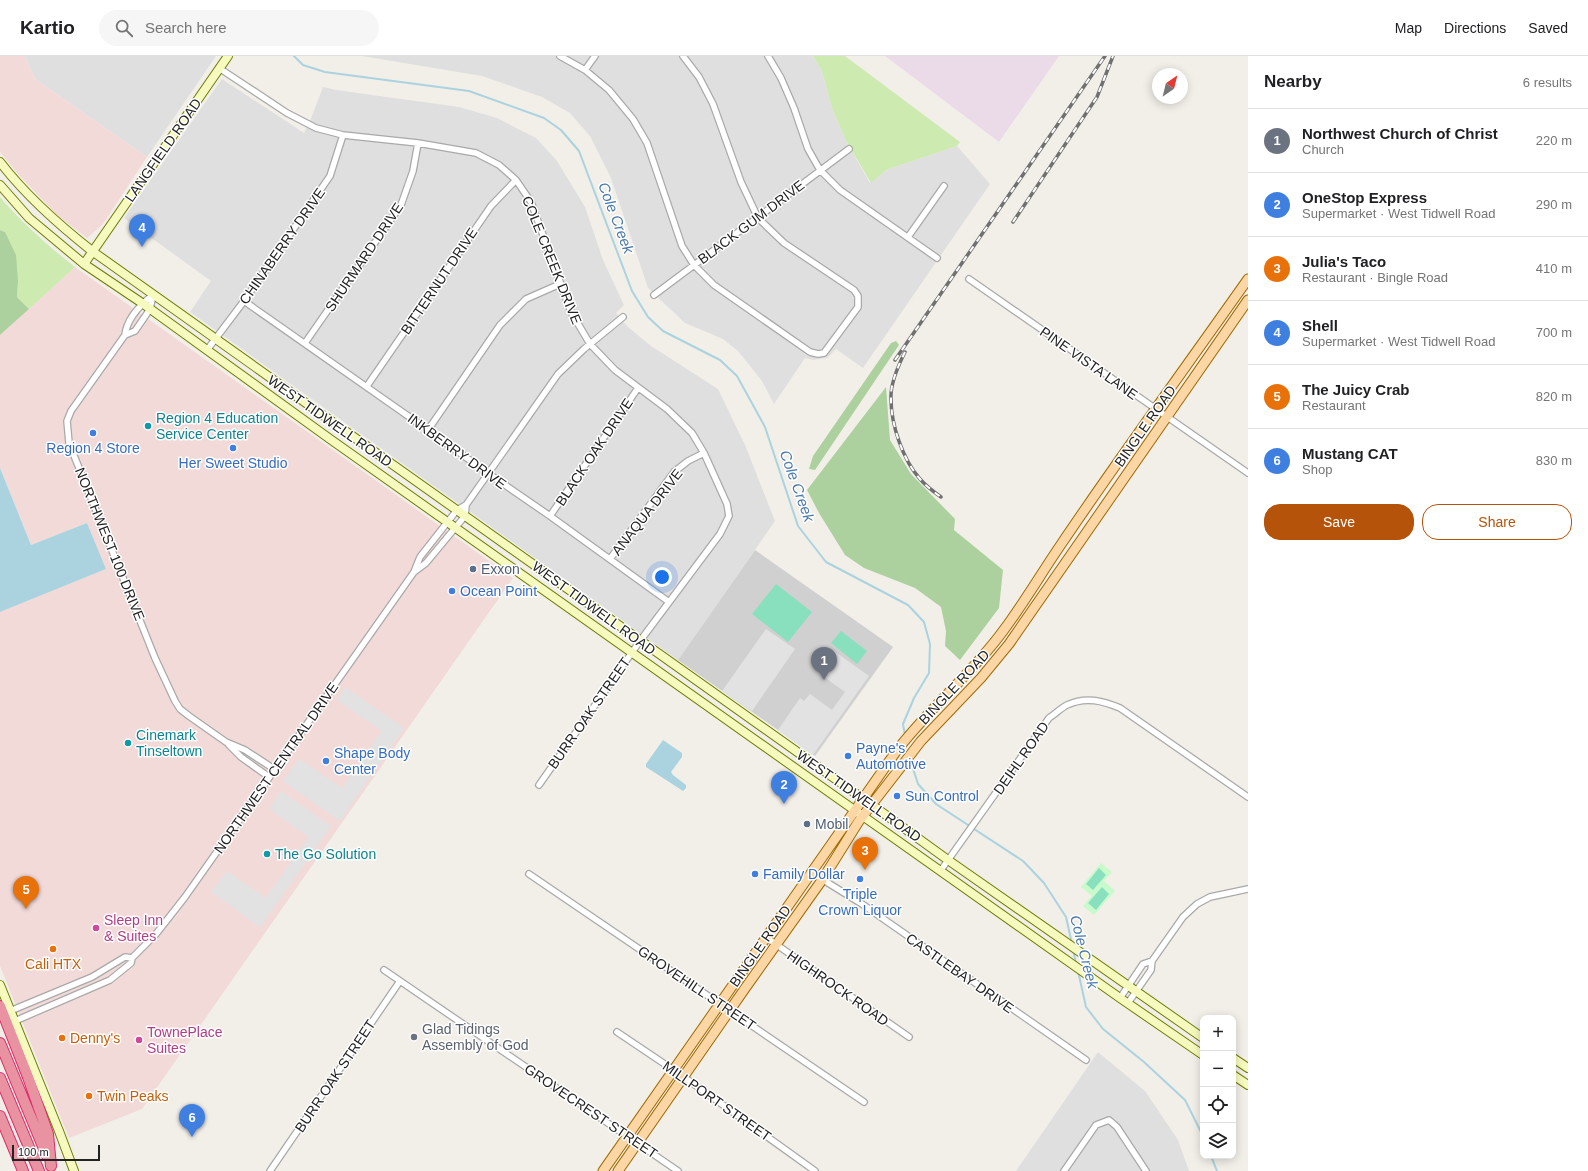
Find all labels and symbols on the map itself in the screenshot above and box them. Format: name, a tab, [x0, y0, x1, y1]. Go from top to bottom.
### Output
north arrow	[1152, 68, 1188, 104]
street label: LANGFIELD ROAD	[121, 95, 205, 205]
street label: BLACK GUM DRIVE	[695, 177, 807, 267]
water label: Cole Creek	[595, 180, 638, 257]
street label: CHINABERRY DRIVE	[236, 185, 328, 307]
street label: COLE CREEK DRIVE	[519, 194, 585, 326]
street label: SHURMARD DRIVE	[322, 200, 406, 314]
pin: 4	[129, 214, 155, 247]
street label: BITTERNUT DRIVE	[397, 225, 481, 337]
street label: PINE VISTA LANE	[1037, 323, 1141, 403]
street label: WEST TIDWELL ROAD	[265, 372, 395, 470]
street label: BINGLE ROAD	[1111, 382, 1179, 470]
street label: BLACK OAK DRIVE	[552, 395, 636, 509]
place label: Region 4 Education Service Center	[156, 410, 278, 442]
street label: INKBERRY DRIVE	[405, 410, 509, 492]
marker: Region 4 Education Service Center	[143, 421, 153, 431]
marker: Region 4 Store	[88, 428, 98, 438]
place label: Region 4 Store	[46, 440, 140, 456]
marker: Her Sweet Studio	[228, 443, 238, 453]
water label: Cole Creek	[777, 448, 819, 525]
place label: Her Sweet Studio	[179, 455, 288, 471]
street label: NORTHWEST 100 DRIVE	[72, 465, 148, 623]
street label: ANAQUA DRIVE	[608, 466, 686, 558]
street label: WEST TIDWELL ROAD	[529, 558, 659, 658]
place label: Exxon	[481, 561, 520, 577]
marker: Exxon	[468, 564, 478, 574]
your location	[652, 567, 672, 587]
place label: Ocean Point	[460, 583, 537, 599]
marker: Ocean Point	[447, 586, 457, 596]
pin: 1	[811, 647, 837, 680]
street label: BINGLE ROAD	[916, 647, 992, 727]
street label: BURR OAK STREET	[545, 654, 634, 772]
street label: NORTHWEST CENTRAL DRIVE	[211, 679, 341, 857]
street label: DEIHL ROAD	[990, 719, 1052, 797]
place label: Cinemark Tinseltown	[136, 727, 202, 759]
marker: Cinemark Tinseltown	[123, 738, 133, 748]
place label: Payne's Automotive	[856, 740, 926, 772]
place label: Shape Body Center	[334, 745, 410, 777]
street label: WEST TIDWELL ROAD	[794, 747, 924, 845]
marker: Payne's Automotive	[843, 751, 853, 761]
marker: Shape Body Center	[321, 756, 331, 766]
pin: 2	[771, 771, 797, 804]
place label: Sun Control	[905, 788, 979, 804]
marker: Sun Control	[892, 791, 902, 801]
place label: Mobil	[815, 816, 848, 832]
marker: Mobil	[802, 819, 812, 829]
pin: 3	[852, 837, 878, 870]
place label: The Go Solution	[275, 846, 376, 862]
marker: The Go Solution	[262, 849, 272, 859]
place label: Family Dollar	[763, 866, 845, 882]
marker: Family Dollar	[750, 869, 760, 879]
marker: Triple Crown Liquor	[855, 874, 865, 884]
pin: 5	[13, 876, 39, 909]
place label: Triple Crown Liquor	[818, 886, 902, 918]
street label: BINGLE ROAD	[726, 902, 794, 990]
place label: Sleep Inn & Suites	[104, 912, 163, 944]
water label: Cole Creek	[1067, 913, 1102, 992]
marker: Sleep Inn & Suites	[91, 923, 101, 933]
street label: CASTLEBAY DRIVE	[903, 930, 1017, 1016]
street label: GROVEHILL STREET	[635, 943, 759, 1034]
marker: Cali HTX	[48, 944, 58, 954]
street label: HIGHROCK ROAD	[784, 947, 892, 1029]
place label: Cali HTX	[25, 956, 82, 972]
street label: BURR OAK STREET	[291, 1016, 379, 1135]
place label: Glad Tidings Assembly of God	[422, 1021, 529, 1053]
place label: TownePlace Suites	[147, 1024, 223, 1056]
place label: Denny's	[70, 1030, 120, 1046]
marker: Glad Tidings Assembly of God	[409, 1032, 419, 1042]
marker: Denny's	[57, 1033, 67, 1043]
marker: TownePlace Suites	[134, 1035, 144, 1045]
street label: MILLPORT STREET	[660, 1058, 775, 1145]
street label: GROVECREST STREET	[521, 1061, 661, 1162]
place label: Twin Peaks	[97, 1088, 169, 1104]
marker: Twin Peaks	[84, 1091, 94, 1101]
pin: 6	[179, 1104, 205, 1137]
scale bar	[12, 1143, 100, 1162]

